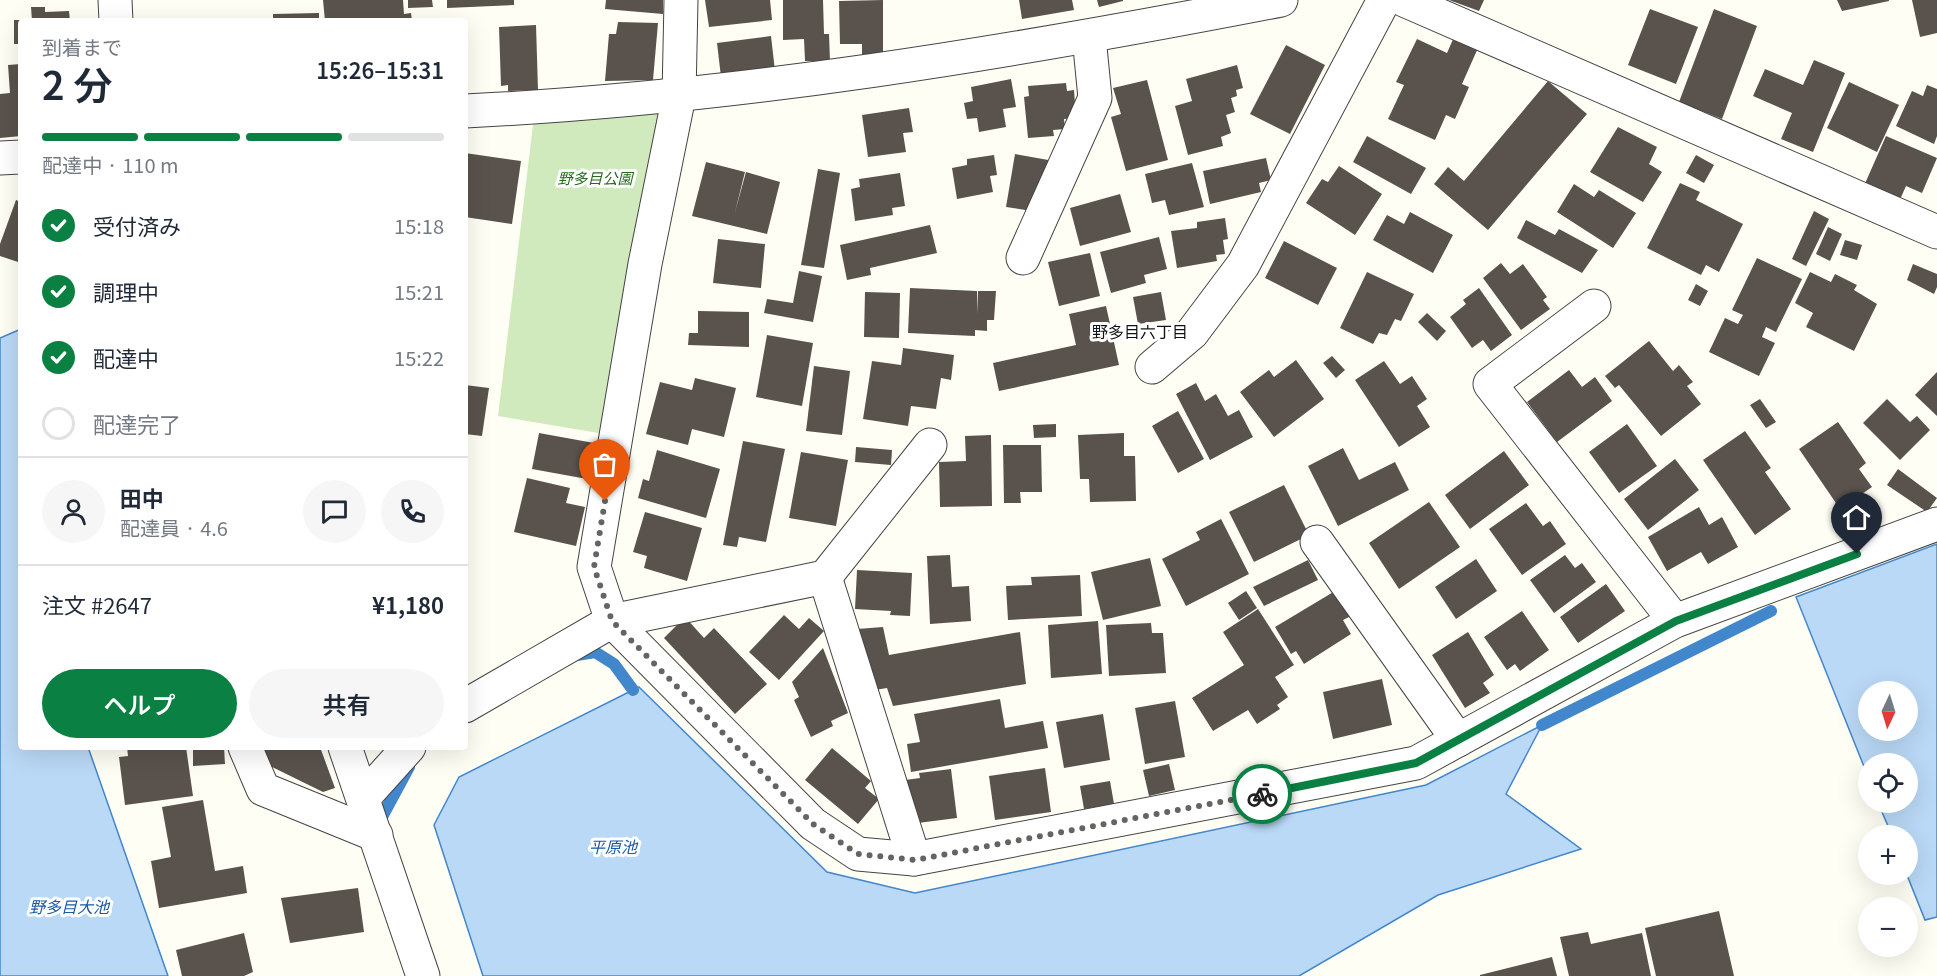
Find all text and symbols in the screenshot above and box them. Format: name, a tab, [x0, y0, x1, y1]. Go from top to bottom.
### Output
text: 到着まで	[42, 32, 122, 61]
text: 15:26–15:31	[316, 53, 444, 85]
text: 2 分	[42, 55, 112, 111]
text: 配達中 · 110 m	[42, 150, 178, 179]
park label: 野多目公園	[557, 167, 634, 188]
icon: check	[42, 209, 75, 242]
text: 受付済み	[93, 209, 181, 241]
text: 15:18	[394, 211, 444, 240]
icon: check	[42, 275, 75, 308]
text: 調理中	[93, 275, 159, 307]
text: 15:21	[394, 277, 444, 306]
district label: 野多目六丁目	[1092, 319, 1188, 343]
icon: check	[42, 341, 75, 374]
text: 配達中	[93, 341, 159, 373]
text: 15:22	[394, 343, 444, 372]
text: 配達完了	[93, 407, 181, 439]
pin	[579, 439, 630, 501]
icon: bag	[588, 448, 621, 481]
button: person	[42, 480, 105, 543]
button: chat	[303, 480, 366, 543]
button: phone	[381, 480, 444, 543]
text: 田中	[120, 481, 164, 513]
pin	[1831, 492, 1882, 554]
icon: home	[1840, 501, 1873, 534]
text: 配達員 · 4.6	[120, 513, 228, 542]
text: 注文 #2647	[42, 588, 152, 620]
text: ¥1,180	[372, 588, 444, 620]
button: ヘルプ	[42, 669, 237, 738]
button: 共有	[249, 669, 444, 738]
north arrow	[1858, 681, 1918, 741]
map controls	[1858, 681, 1918, 957]
button: locate	[1858, 753, 1918, 813]
courier	[1232, 764, 1292, 824]
icon: bike	[1246, 778, 1279, 811]
button: +	[1858, 825, 1918, 885]
water label: 平原池	[589, 834, 639, 858]
water label: 野多目大池	[29, 894, 111, 918]
button: −	[1858, 897, 1918, 957]

